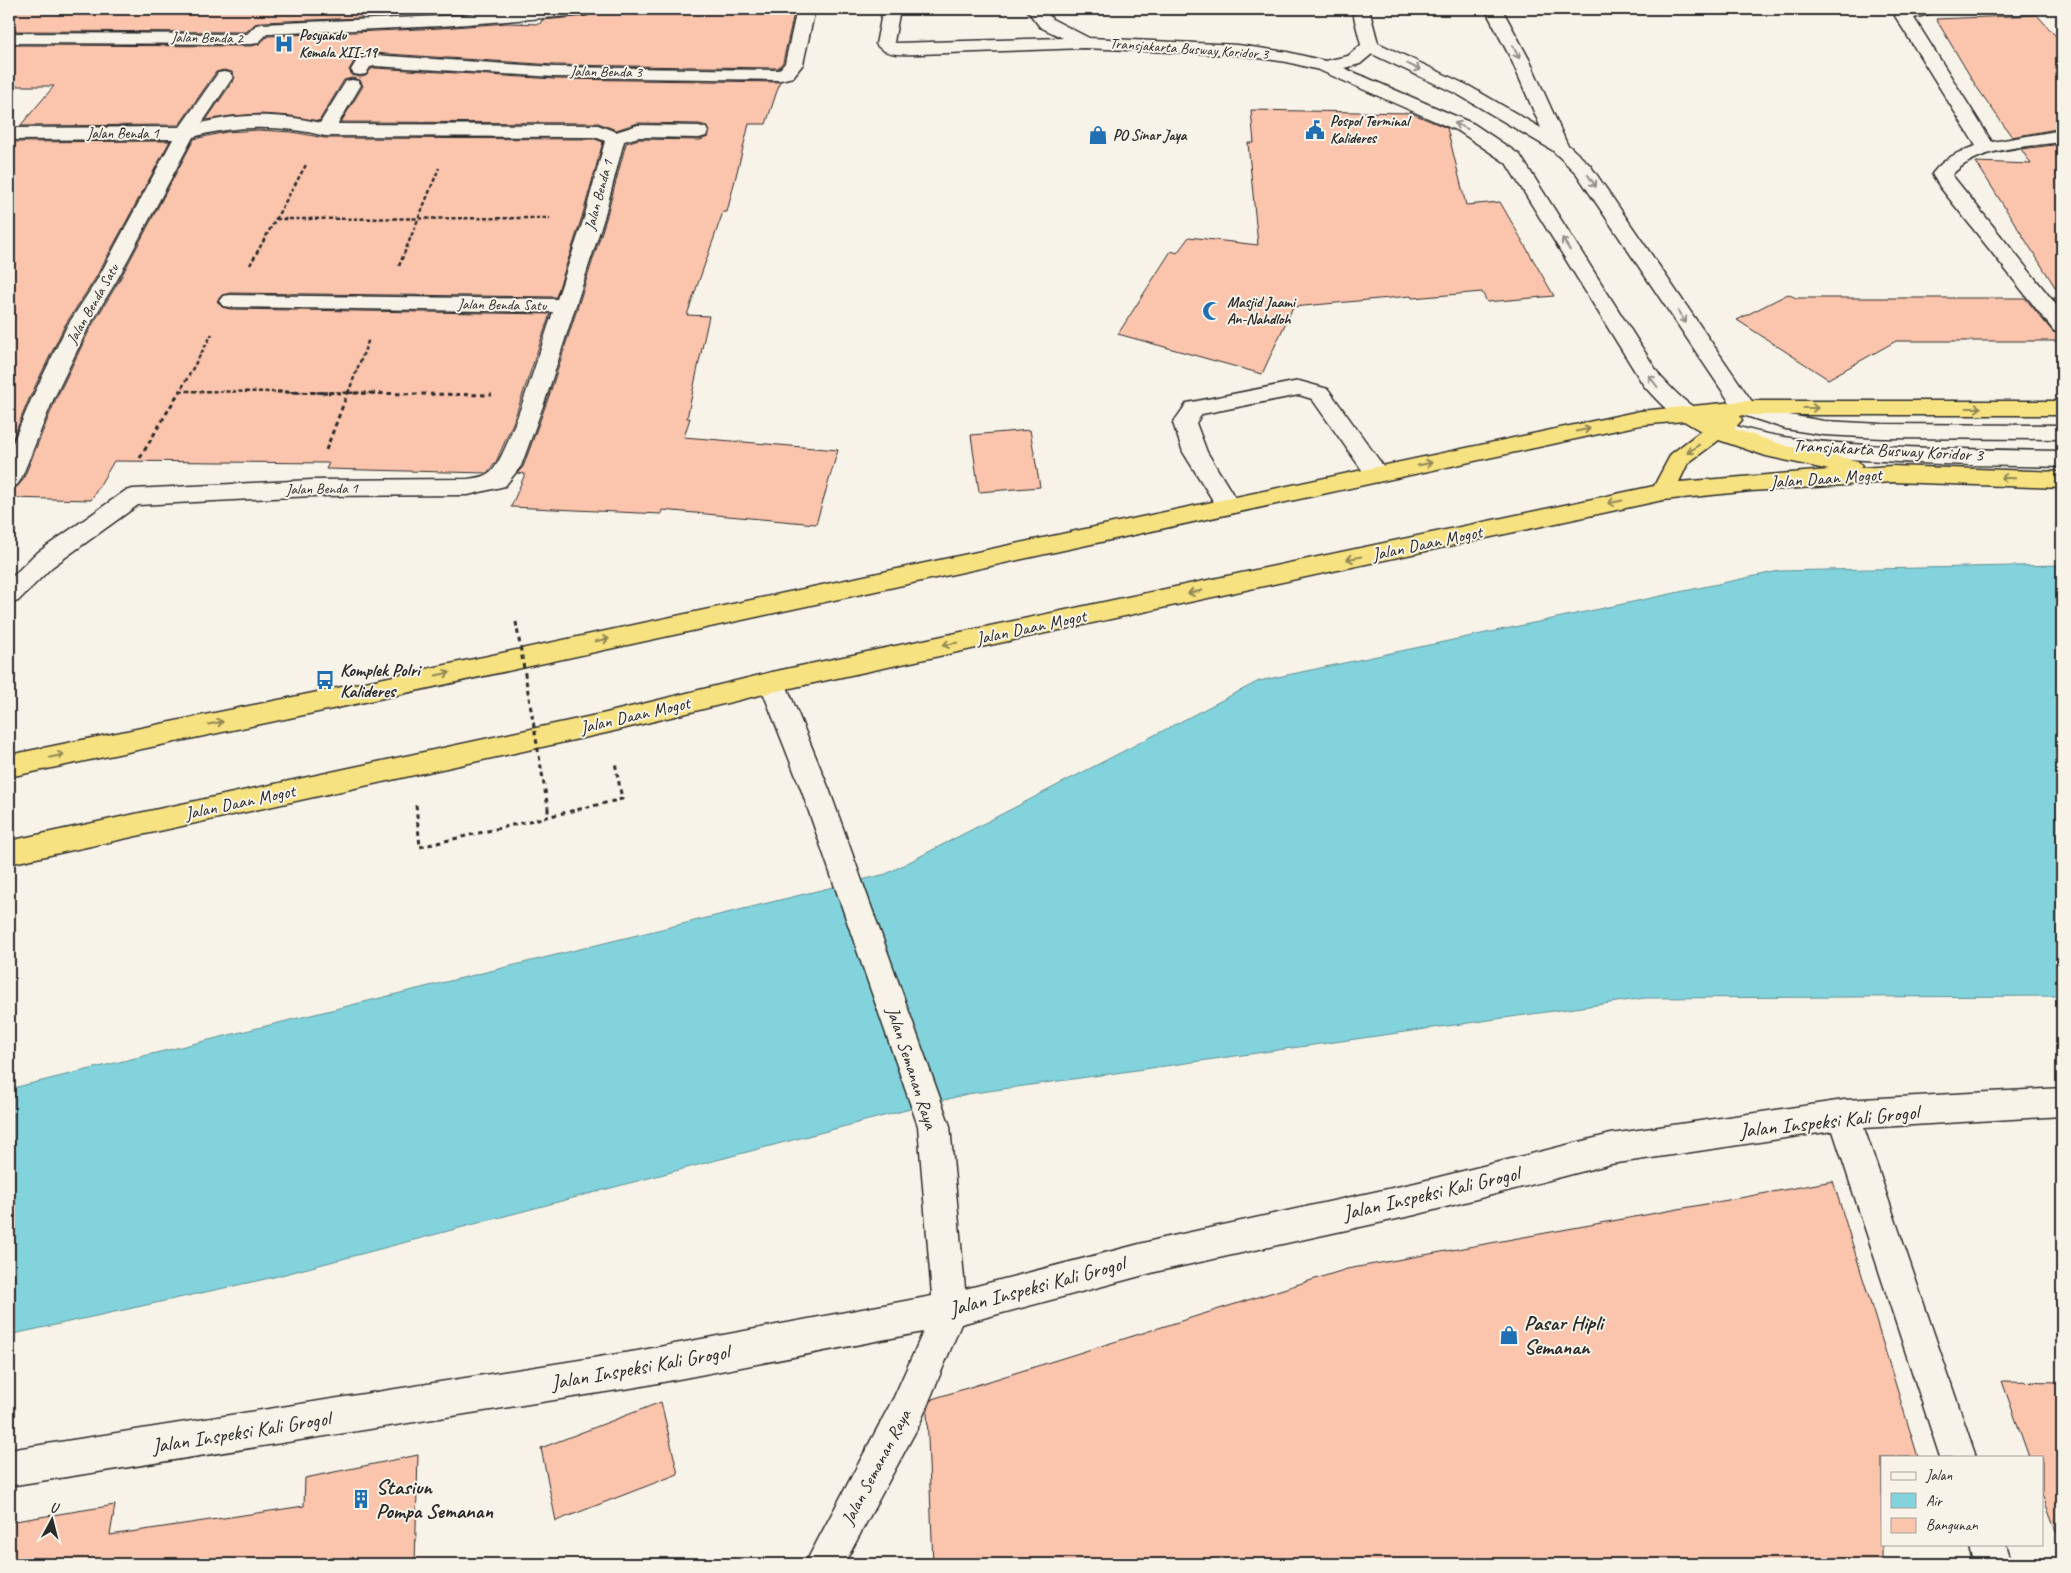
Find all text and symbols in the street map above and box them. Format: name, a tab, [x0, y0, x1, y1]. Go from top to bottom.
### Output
place label: Posyandu Kemala XII-19	[299, 26, 379, 62]
street label: Jalan Benda 2	[170, 28, 244, 48]
hospital icon: Posyandu Kemala XII-19	[273, 33, 295, 55]
street label: Transjakarta Busway Koridor 3	[1109, 34, 1270, 64]
one-way arrow	[1512, 44, 1521, 59]
street label: Jalan Benda 3	[569, 62, 643, 82]
one-way arrow	[1406, 62, 1421, 72]
place label: Pospol Terminal Kalideres	[1330, 112, 1412, 148]
public building icon: Pospol Terminal Kalideres	[1304, 119, 1326, 141]
one-way arrow	[1454, 120, 1469, 130]
street label: Jalan Benda 1	[86, 124, 160, 143]
shop icon: PO Sinar Jaya	[1087, 124, 1109, 146]
place label: PO Sinar Jaya	[1113, 126, 1188, 145]
street label: Jalan Benda 1	[580, 157, 618, 233]
one-way arrow	[1587, 174, 1597, 188]
one-way arrow	[1560, 238, 1570, 252]
street label: Jalan Benda Satu	[62, 260, 124, 348]
place label: Masjid Jaami An-Nahdloh	[1227, 293, 1297, 329]
street label: Jalan Benda Satu	[456, 295, 548, 315]
mosque icon: Masjid Jaami An-Nahdloh	[1201, 300, 1223, 322]
one-way arrow	[1677, 309, 1687, 323]
one-way arrow	[1648, 374, 1658, 388]
one-way arrow	[1803, 403, 1819, 413]
one-way arrow	[1966, 403, 1982, 413]
one-way arrow	[1575, 425, 1591, 434]
street label: Transjakarta Busway Koridor 3	[1792, 434, 1986, 466]
one-way arrow	[1686, 444, 1700, 454]
one-way arrow	[1416, 459, 1432, 468]
street label: Jalan Daan Mogot	[1768, 463, 1885, 493]
one-way arrow	[2000, 474, 2016, 483]
street label: Jalan Benda 1	[285, 479, 359, 499]
one-way arrow	[1608, 498, 1624, 508]
street label: Jalan Daan Mogot	[1369, 520, 1486, 566]
one-way arrow	[1346, 554, 1362, 563]
one-way arrow	[1187, 588, 1203, 597]
street label: Jalan Daan Mogot	[973, 604, 1090, 650]
one-way arrow	[593, 635, 609, 645]
one-way arrow	[943, 640, 959, 649]
place label: Komplek Polri Kalideres	[340, 659, 422, 702]
bus stop icon: Komplek Polri Kalideres	[314, 669, 336, 691]
one-way arrow	[435, 669, 451, 679]
street label: Jalan Daan Mogot	[577, 691, 694, 739]
one-way arrow	[207, 718, 223, 727]
one-way arrow	[48, 751, 64, 760]
street label: Jalan Daan Mogot	[182, 779, 299, 825]
street label: Jalan Semanan Raya	[882, 1003, 942, 1133]
street label: Jalan Inspeksi Kali Grogol	[1737, 1098, 1923, 1143]
street label: Jalan Inspeksi Kali Grogol	[1339, 1159, 1525, 1226]
street label: Jalan Inspeksi Kali Grogol	[946, 1249, 1131, 1322]
place label: Pasar Hipli Semanan	[1524, 1310, 1606, 1360]
shop icon: Pasar Hipli Semanan	[1498, 1324, 1520, 1346]
street label: Jalan Inspeksi Kali Grogol	[548, 1338, 734, 1396]
street label: Jalan Inspeksi Kali Grogol	[149, 1405, 335, 1459]
street label: Jalan Semanan Raya	[836, 1405, 916, 1529]
legend	[1881, 1456, 2044, 1546]
text: Jalan	[1925, 1466, 1953, 1485]
place label: Stasiun Pompa Semanan	[376, 1474, 493, 1524]
building icon: Stasiun Pompa Semanan	[350, 1488, 372, 1510]
text: Air	[1926, 1492, 1943, 1511]
north arrow	[28, 1496, 78, 1546]
text: U	[49, 1499, 61, 1517]
text: Bangunan	[1926, 1516, 1979, 1535]

